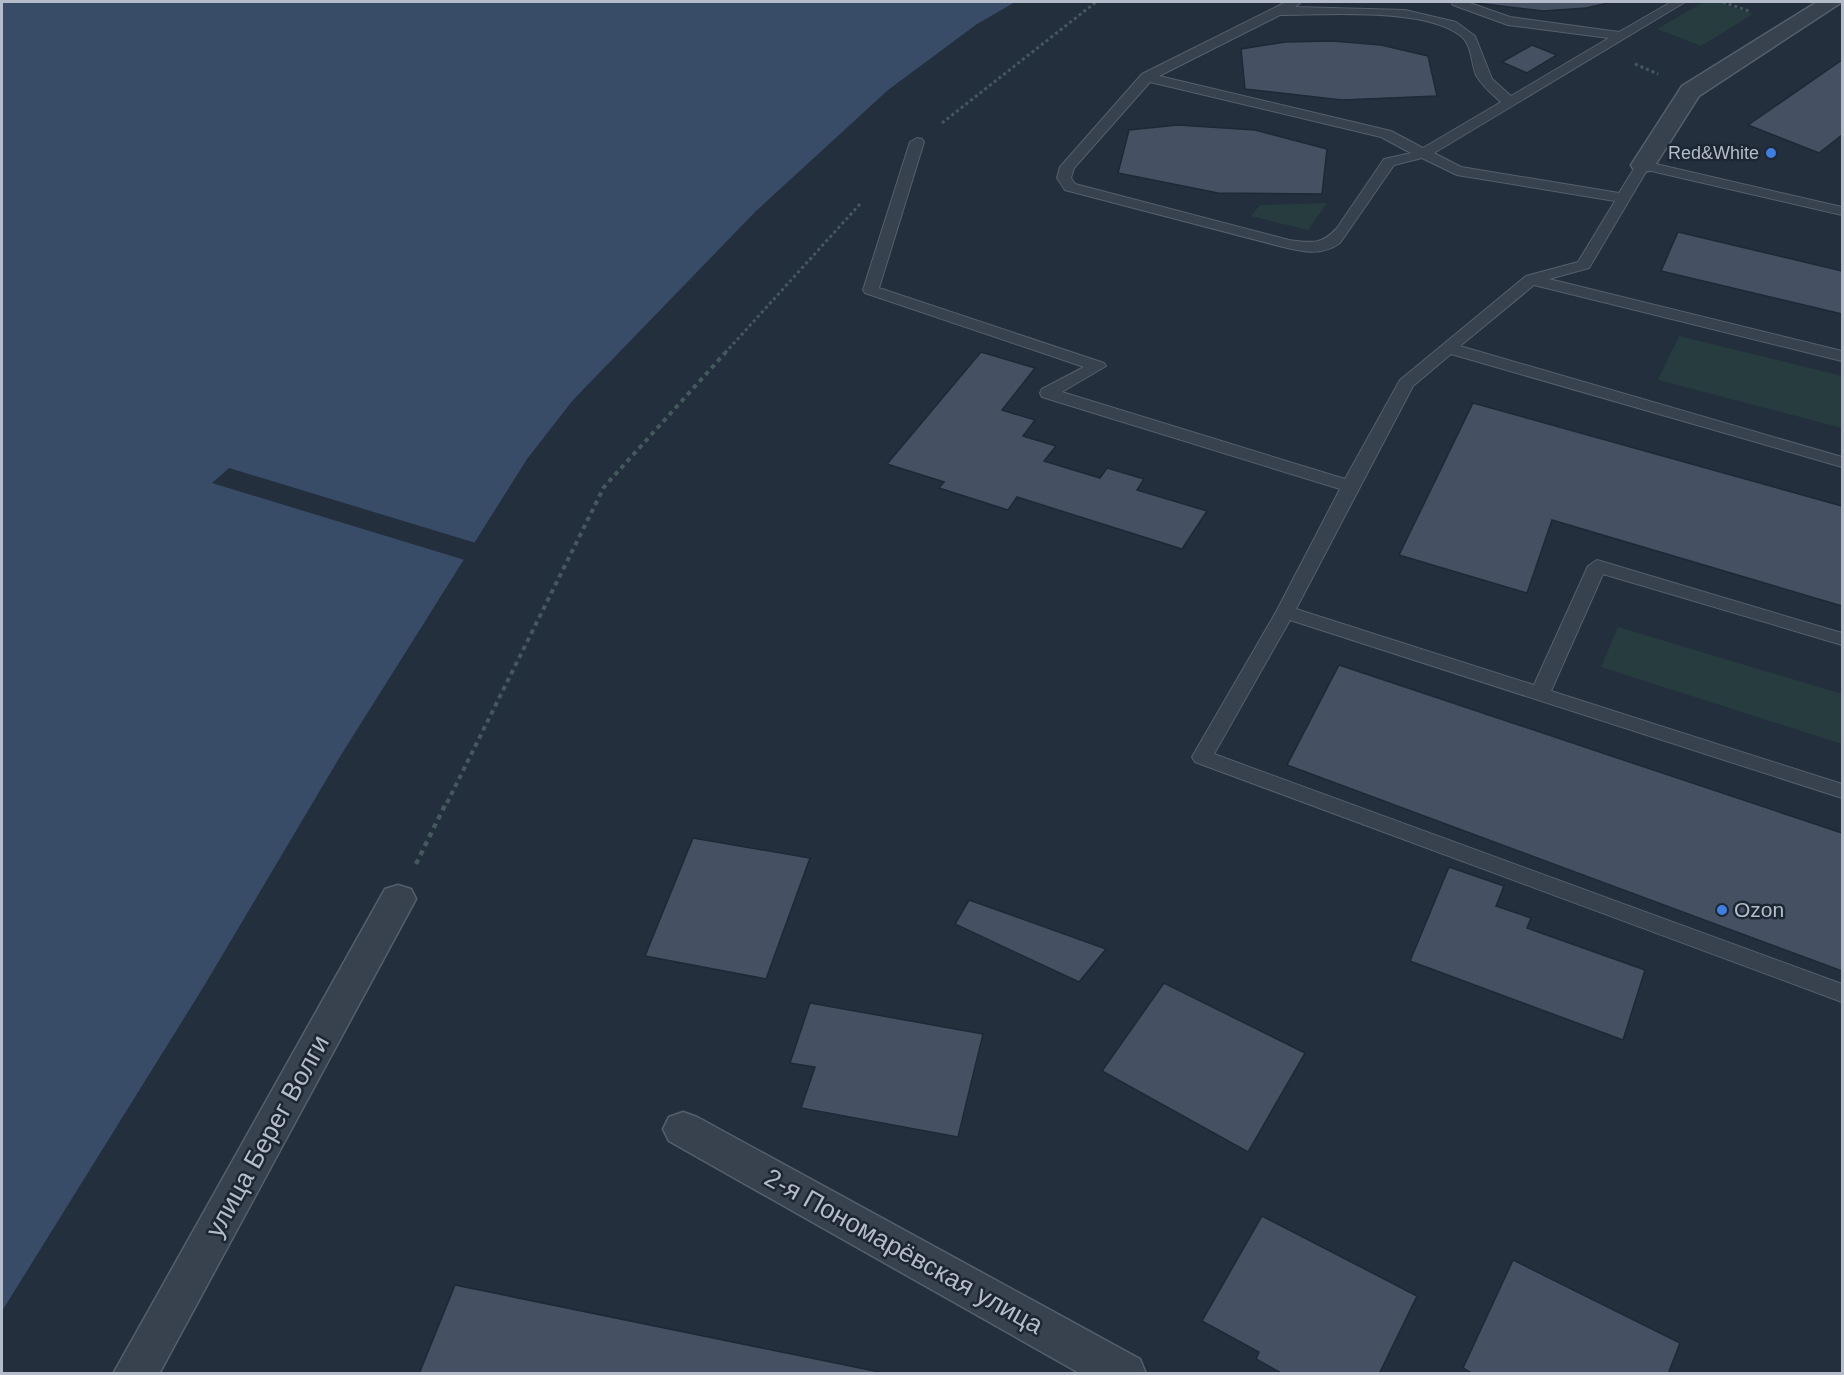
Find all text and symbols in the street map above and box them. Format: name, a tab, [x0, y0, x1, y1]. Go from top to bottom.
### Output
place label: Red&White	[1668, 143, 1759, 163]
marker: Red&White	[1764, 146, 1778, 160]
place label: Ozon	[1734, 898, 1784, 921]
marker: Ozon	[1715, 903, 1729, 917]
street label: улица Берег Волги	[199, 1030, 335, 1242]
street label: 2-я Пономарёвская улица	[760, 1162, 1049, 1340]

